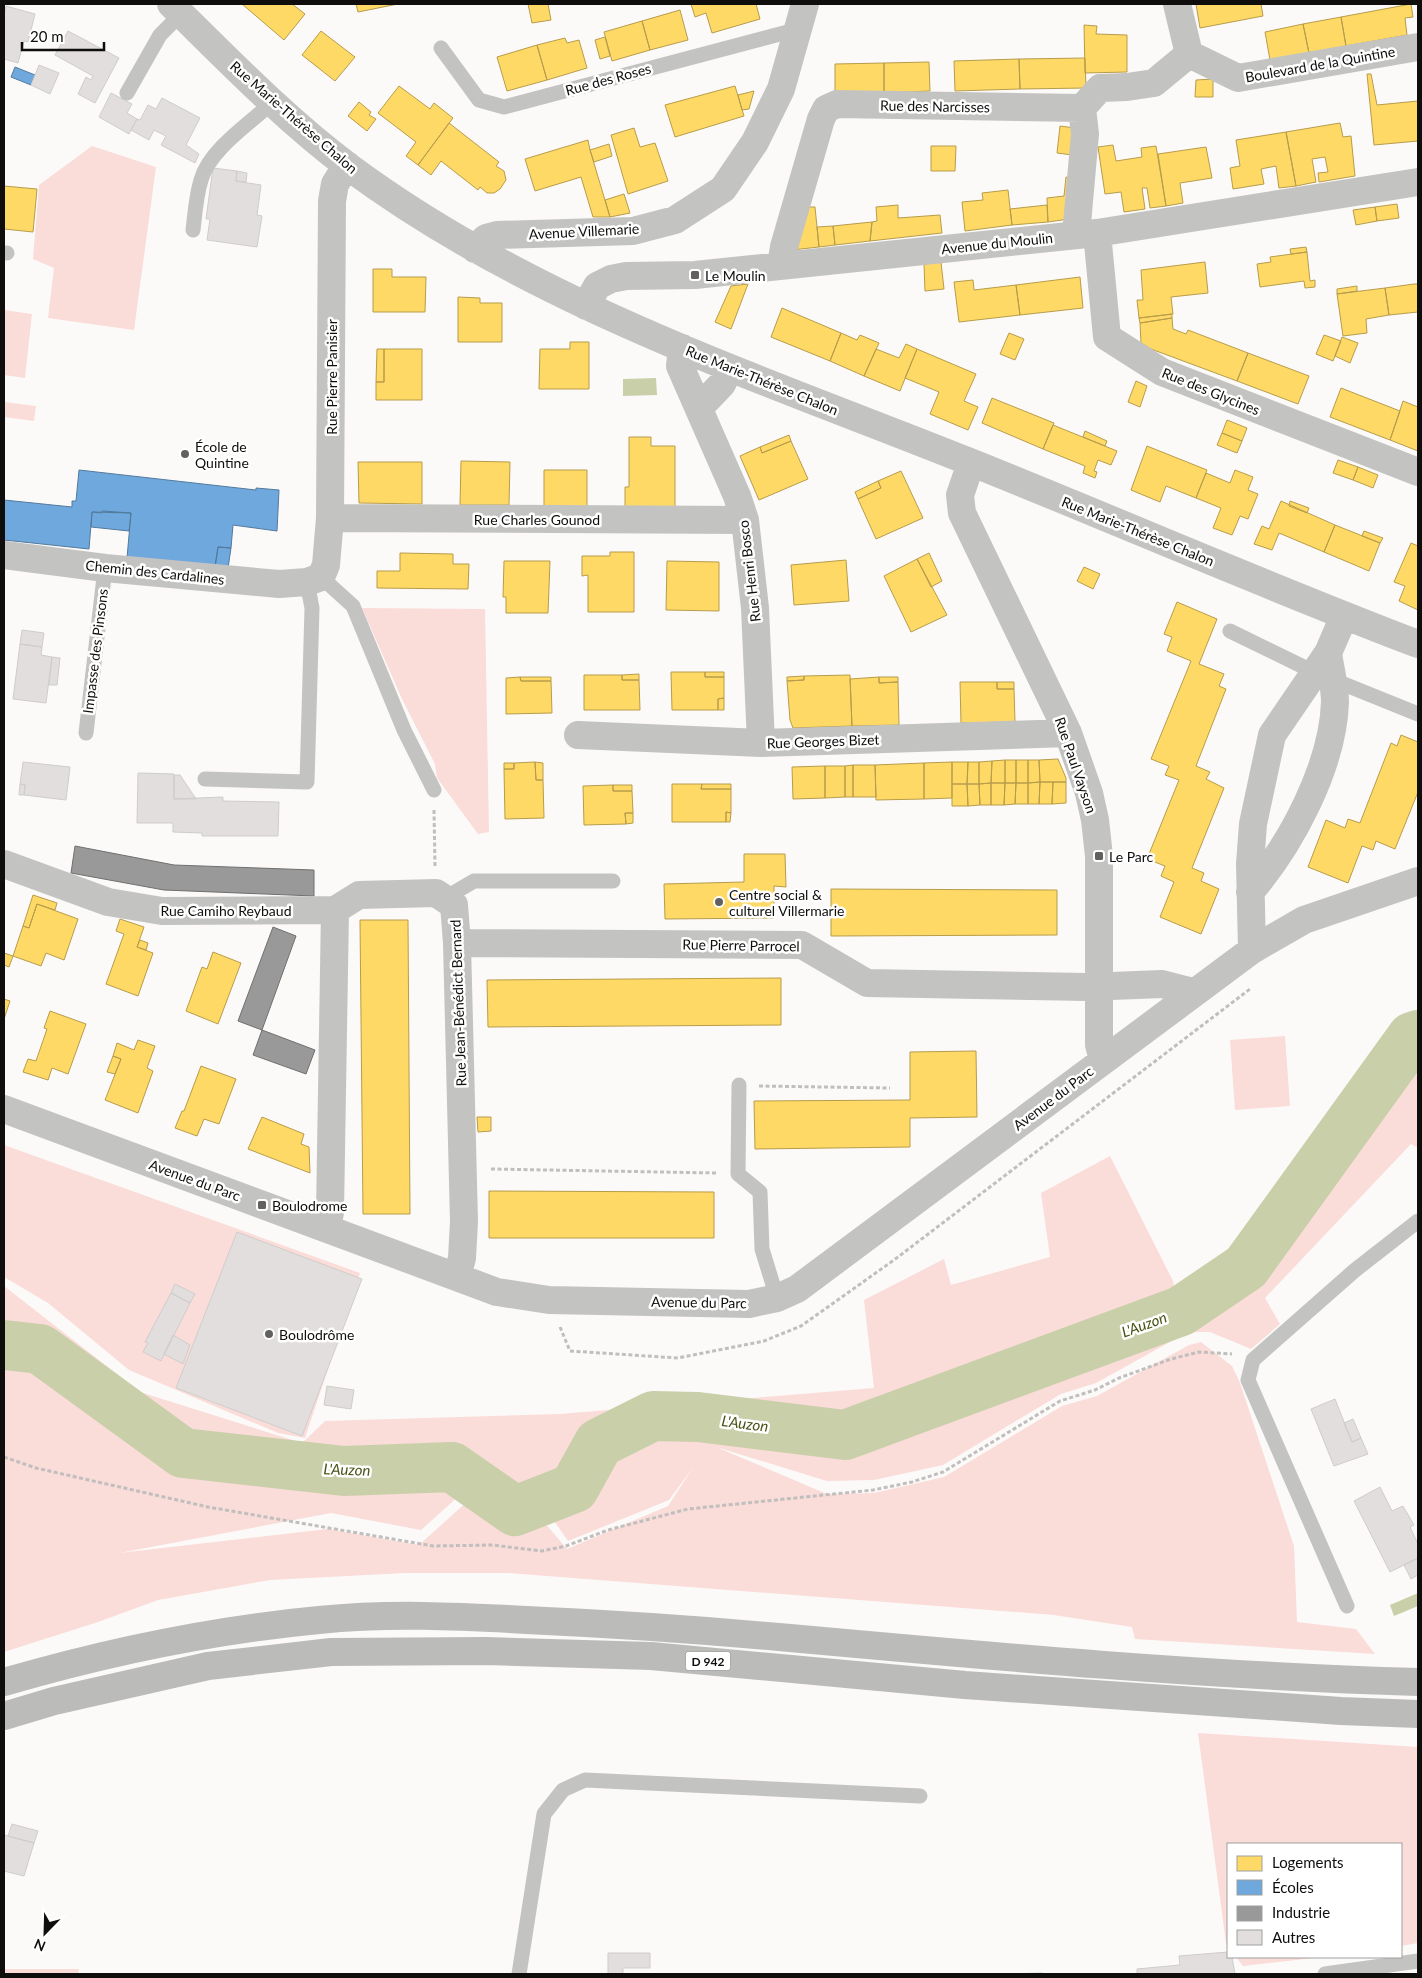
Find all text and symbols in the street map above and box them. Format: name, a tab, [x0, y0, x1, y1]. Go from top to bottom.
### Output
scale bar	[22, 20, 105, 52]
text: 20 m	[30, 27, 64, 45]
street label: Boulevard de la Quintine	[1244, 42, 1396, 86]
street label: Rue Marie-Thérèse Chalon	[227, 57, 361, 177]
street label: Rue des Roses	[563, 59, 653, 99]
street label: Rue des Narcisses	[880, 97, 990, 115]
street label: Avenue Villemarie	[528, 220, 640, 242]
street label: Avenue du Moulin	[940, 229, 1054, 257]
place label: Le Moulin	[705, 267, 766, 284]
marker: Le Moulin	[689, 269, 701, 281]
street label: Rue Pierre Panisier	[323, 319, 340, 435]
street label: Rue Marie-Thérèse Chalon	[683, 342, 841, 418]
street label: Rue des Glycines	[1160, 364, 1262, 418]
place label: École de Quintine	[195, 438, 249, 471]
marker: École de Quintine	[179, 448, 191, 460]
street label: Rue Marie-Thérèse Chalon	[1059, 493, 1217, 569]
street label: Rue Charles Gounod	[474, 511, 600, 528]
street label: Rue Henri Bosco	[734, 519, 764, 623]
street label: Chemin des Cardalines	[85, 556, 225, 588]
street label: Impasse des Pinsons	[79, 588, 111, 714]
street label: Rue Paul Vayson	[1052, 715, 1100, 815]
street label: Rue Georges Bizet	[766, 731, 880, 751]
place label: Le Parc	[1109, 848, 1154, 865]
marker: Le Parc	[1093, 850, 1105, 862]
place label: Centre social & culturel Villermarie	[729, 886, 844, 919]
marker: Centre social & culturel Villermarie	[713, 896, 725, 908]
street label: Rue Camiho Reybaud	[161, 902, 291, 919]
street label: Rue Jean-Bénédict Bernard	[447, 919, 469, 1087]
street label: Rue Pierre Parrocel	[682, 935, 800, 955]
street label: Avenue du Parc	[1010, 1062, 1097, 1134]
street label: Avenue du Parc	[147, 1156, 243, 1204]
place label: Boulodrome	[272, 1197, 347, 1214]
marker: Boulodrome	[256, 1199, 268, 1211]
street label: Avenue du Parc	[651, 1293, 747, 1311]
water label: L'Auzon	[1119, 1308, 1169, 1340]
place label: Boulodrôme	[279, 1326, 354, 1343]
marker: Boulodrôme	[263, 1328, 275, 1340]
water label: L'Auzon	[721, 1411, 769, 1435]
water label: L'Auzon	[323, 1459, 371, 1479]
road number: D 942	[686, 1652, 730, 1670]
legend	[1227, 1843, 1402, 1958]
text: Logements	[1272, 1853, 1344, 1871]
text: Écoles	[1272, 1878, 1314, 1896]
text: Industrie	[1272, 1903, 1330, 1921]
north arrow	[20, 1908, 70, 1958]
text: Autres	[1272, 1928, 1315, 1946]
text: N	[31, 1935, 48, 1955]

